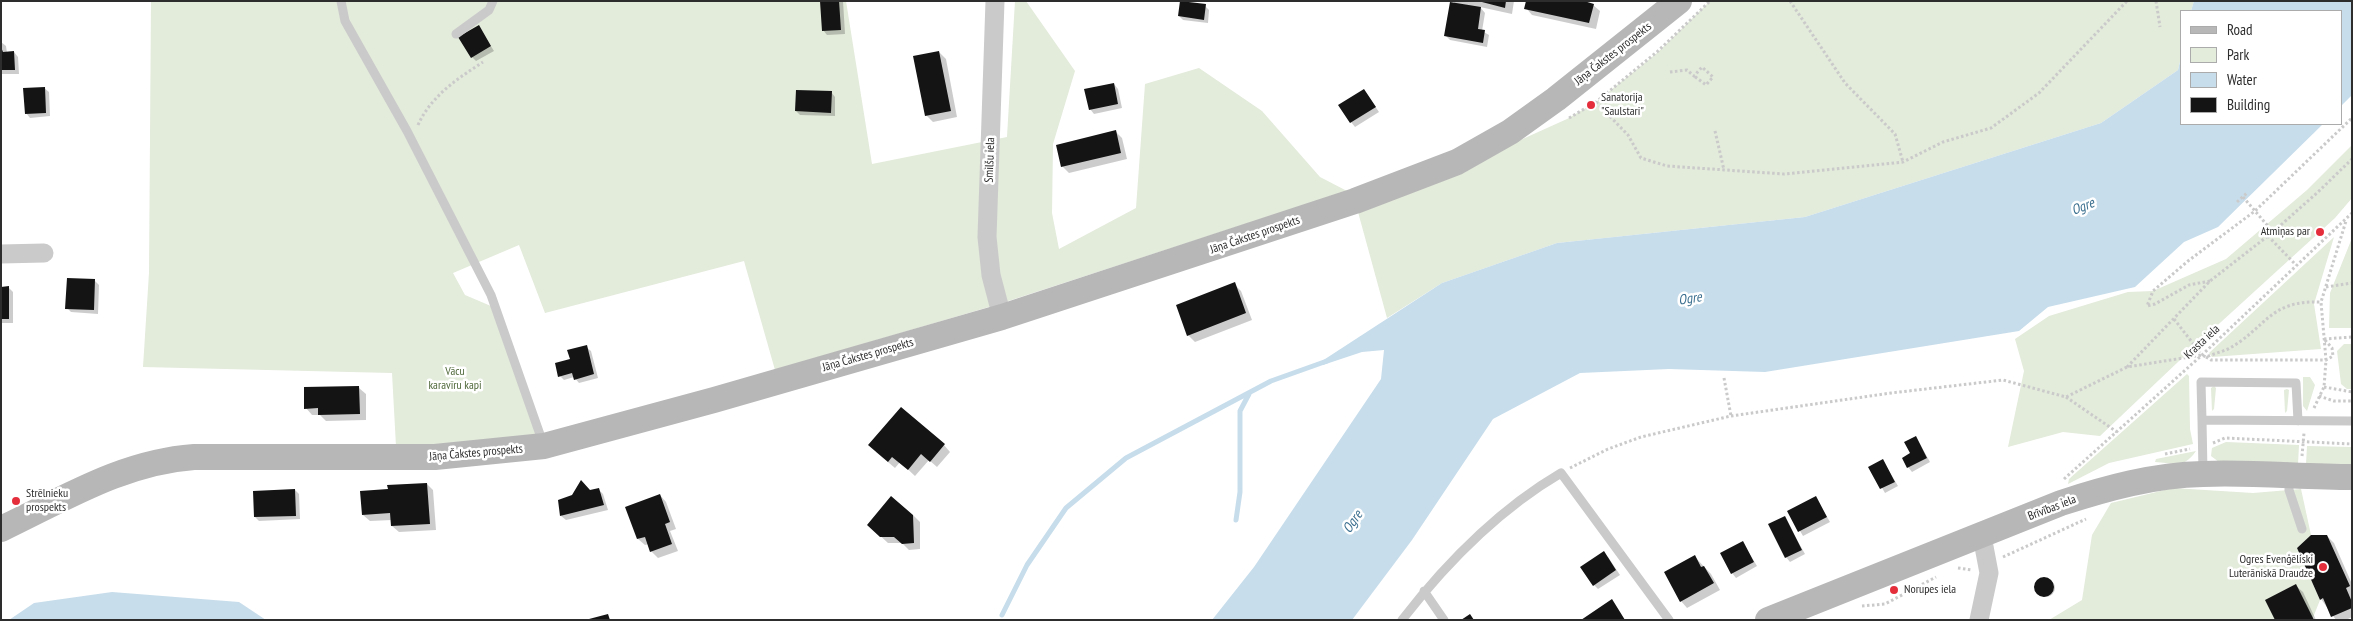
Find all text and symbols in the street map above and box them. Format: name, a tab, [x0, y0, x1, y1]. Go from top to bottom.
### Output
legend	[2180, 10, 2343, 125]
street label: Jāņa Čakstes prospekts	[1572, 19, 1654, 89]
text: Road	[2227, 20, 2253, 39]
text: Park	[2227, 45, 2249, 64]
text: Water	[2227, 70, 2257, 89]
place label: Sanatorija "Saulstari"	[1601, 91, 1644, 119]
text: Building	[2227, 95, 2270, 114]
marker: Sanatorija "Saulstari"	[1585, 99, 1597, 111]
street label: Smilšu iela	[982, 137, 998, 183]
water label: Ogre	[2069, 195, 2097, 219]
street label: Jāņa Čakstes prospekts	[1208, 213, 1302, 257]
place label: Atmiņas par	[2261, 225, 2310, 239]
marker: Atmiņas par	[2314, 226, 2326, 238]
water label: Ogre	[1677, 289, 1703, 309]
street label: Krasta iela	[2181, 322, 2223, 362]
street label: Jāņa Čakstes prospekts	[821, 335, 915, 375]
park label: Vācu karavīru kapi	[428, 365, 482, 393]
street label: Jāņa Čakstes prospekts	[429, 442, 523, 464]
place label: Strēlnieku prospekts	[26, 487, 68, 515]
street label: Brīvības iela	[2026, 492, 2078, 524]
marker: Strēlnieku prospekts	[10, 495, 22, 507]
water label: Ogre	[1340, 508, 1366, 536]
place label: Ogres Evenģēliski Luterāniskā Draudze	[2229, 553, 2313, 581]
marker: Ogres Evenģēliski Luterāniskā Draudze	[2317, 561, 2329, 573]
place label: Norupes iela	[1904, 583, 1956, 597]
marker: Norupes iela	[1888, 584, 1900, 596]

